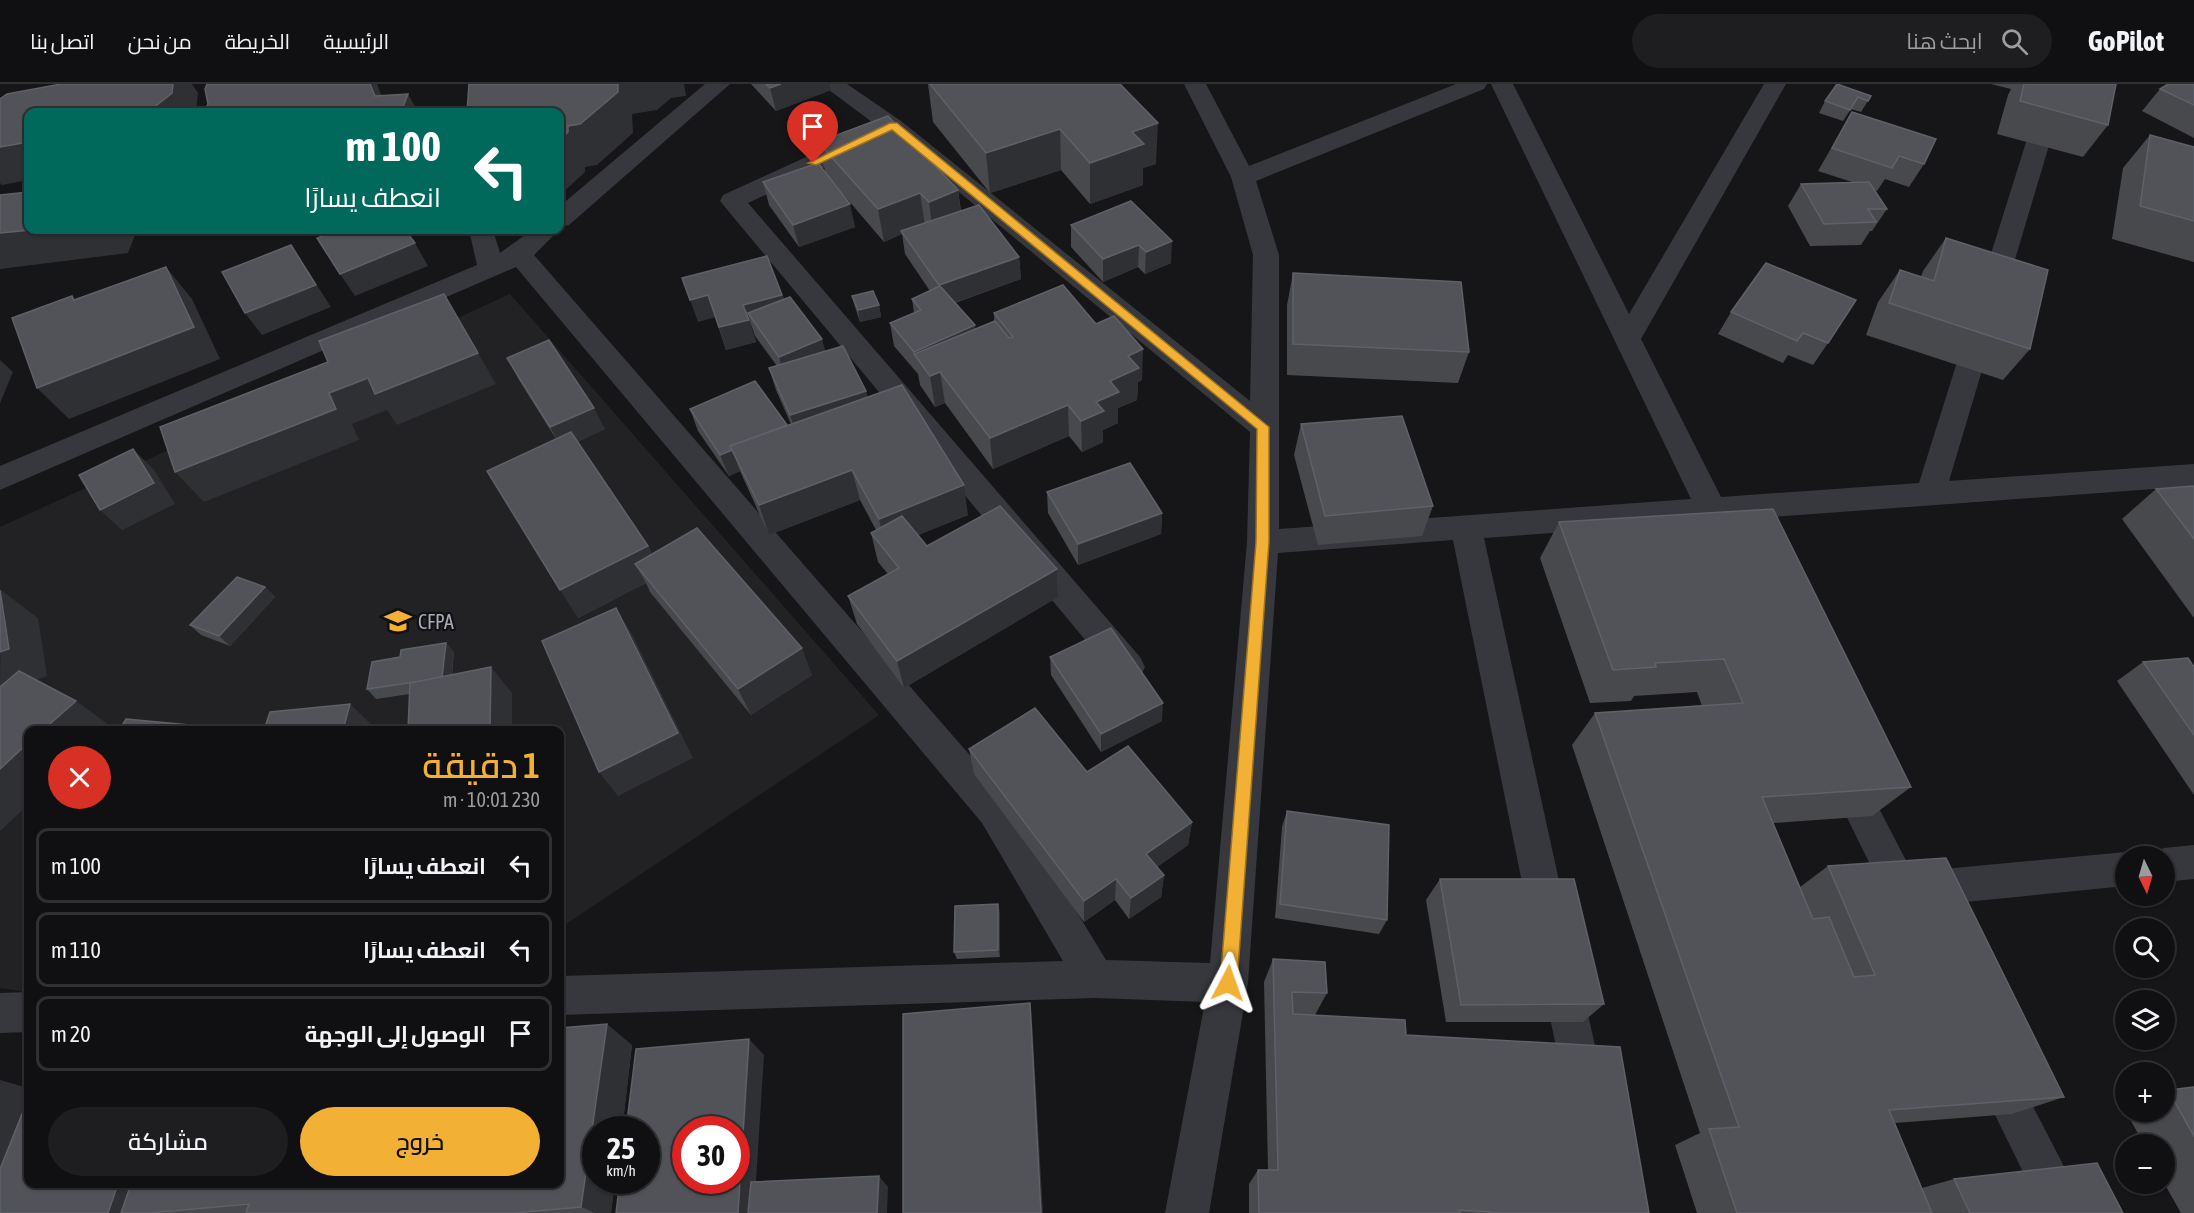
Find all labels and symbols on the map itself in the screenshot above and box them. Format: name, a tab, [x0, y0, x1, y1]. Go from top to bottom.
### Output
pin	[787, 101, 838, 163]
school or university icon: CFPA	[383, 606, 413, 636]
place label: CFPA	[418, 610, 454, 633]
north arrow	[2115, 846, 2175, 906]
position arrow	[1196, 951, 1260, 1015]
speed limit sign: 30	[672, 1116, 750, 1194]

